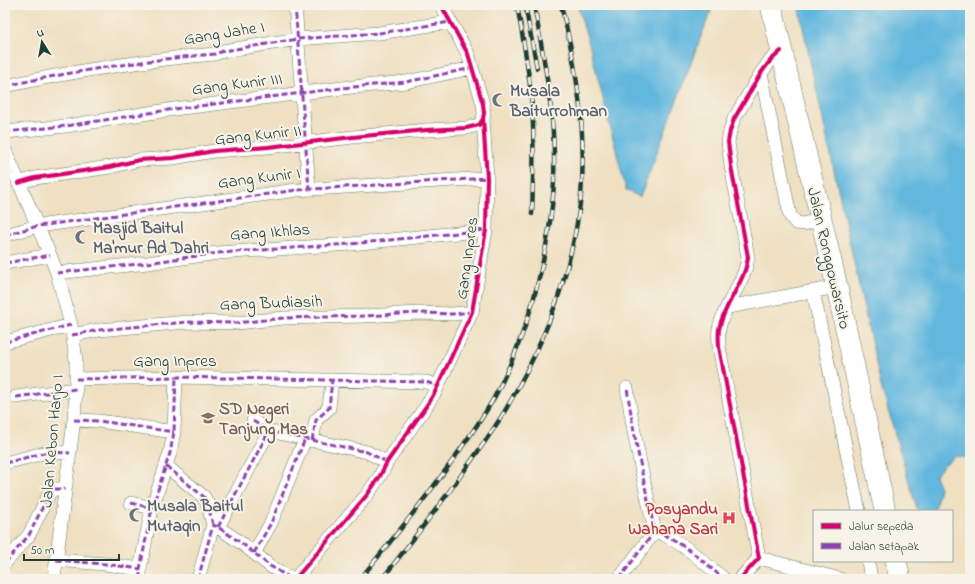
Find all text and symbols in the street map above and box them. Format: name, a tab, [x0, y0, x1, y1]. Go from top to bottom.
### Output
street label: Gang Jahe I	[182, 15, 267, 54]
north arrow	[22, 22, 62, 62]
text: U	[35, 25, 45, 42]
street label: Gang Kunir III	[191, 67, 284, 104]
place label: Musala Baiturrohman	[509, 79, 607, 124]
mosque icon: Musala Baiturrohman	[491, 92, 507, 108]
street label: Gang Kunir II	[214, 119, 303, 154]
street label: Gang Kunir I	[216, 161, 302, 198]
street label: Jalan Ronggowarsito	[798, 185, 857, 332]
street label: Gang Inpres	[449, 215, 488, 301]
place label: Masjid Baitul Ma'mur Ad Dahri	[93, 216, 209, 261]
street label: Gang Ikhlas	[229, 217, 311, 250]
mosque icon: Masjid Baitul Ma'mur Ad Dahri	[74, 229, 90, 245]
street label: Gang Budiasih	[219, 289, 323, 320]
street label: Gang Inpres	[133, 349, 217, 376]
street label: Jalan Kebon Harjo I	[34, 374, 71, 509]
place label: SD Negeri Tanjung Mas	[219, 397, 308, 444]
school or university icon: SD Negeri Tanjung Mas	[200, 410, 216, 426]
place label: Musala Baitul Mutaqin	[147, 494, 243, 539]
place label: Posyandu Wahana Sari	[628, 497, 718, 542]
mosque icon: Musala Baitul Mutaqin	[128, 507, 144, 523]
hospital icon: Posyandu Wahana Sari	[721, 510, 737, 526]
legend	[813, 510, 953, 562]
text: Jalur sepeda	[849, 518, 914, 536]
scale bar	[24, 536, 119, 562]
text: Jalan setapak	[849, 538, 920, 556]
text: 50 m	[30, 542, 54, 560]

